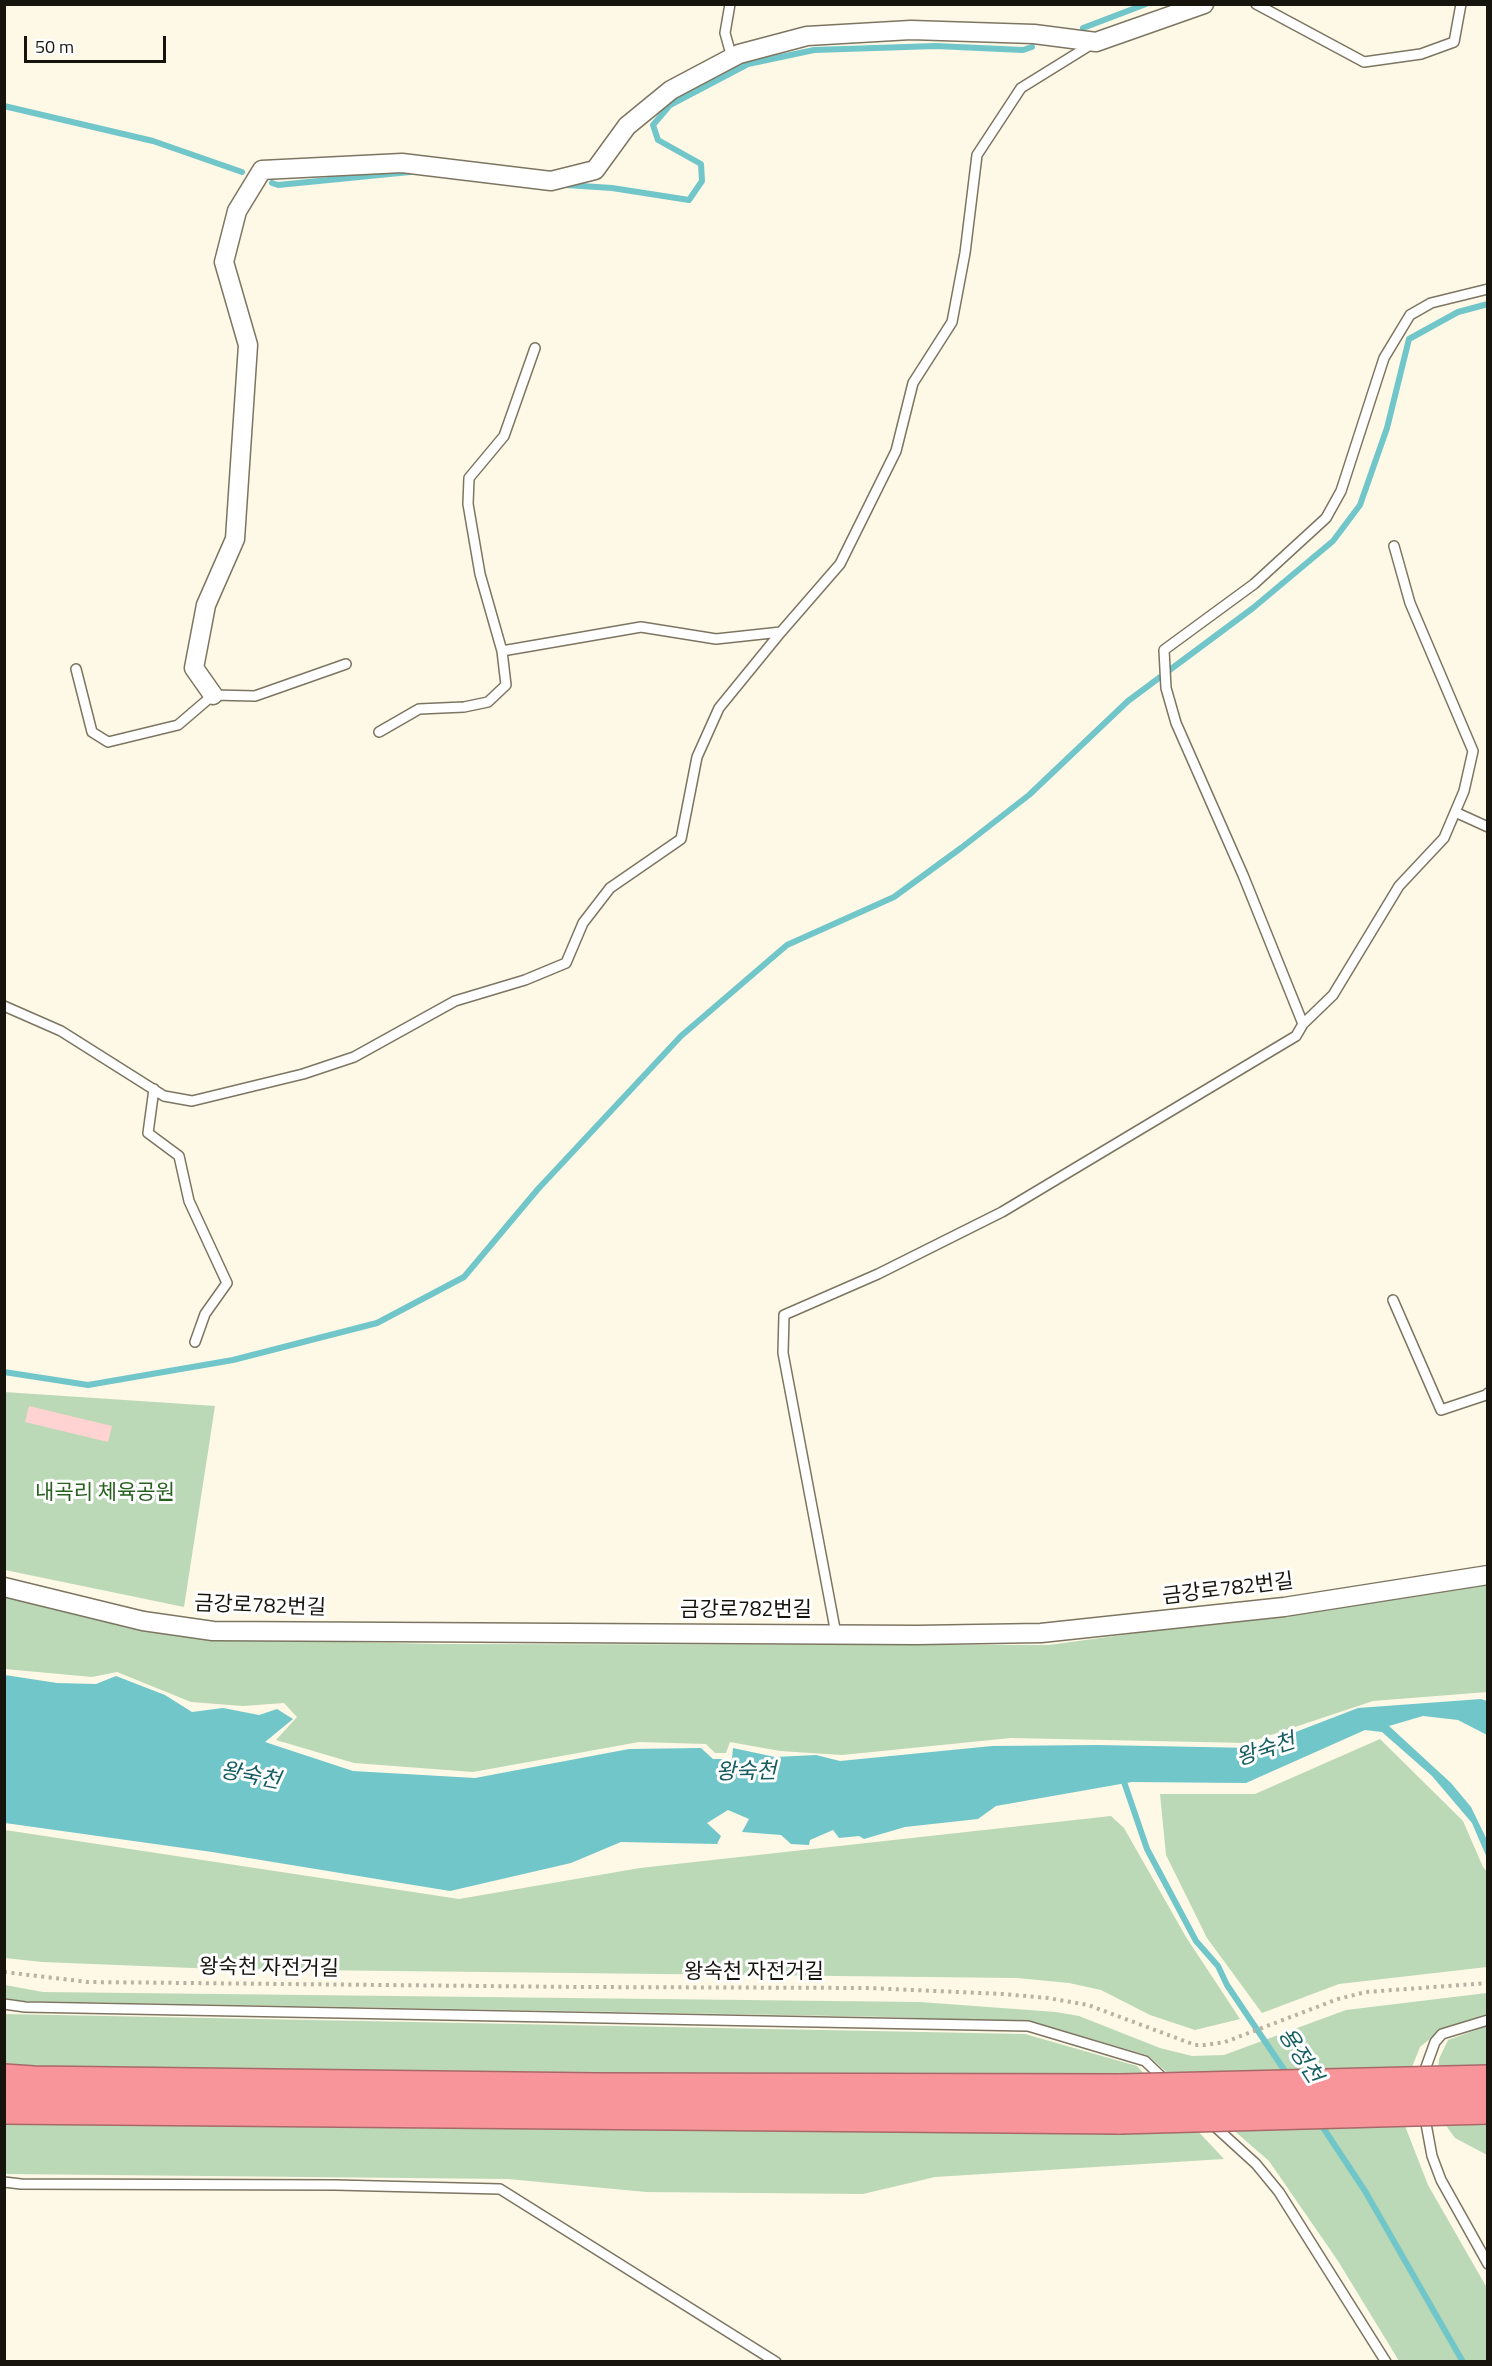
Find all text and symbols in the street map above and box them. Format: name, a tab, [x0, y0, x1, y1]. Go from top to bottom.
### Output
scale bar	[27, 24, 170, 62]
text: 50 m	[35, 33, 74, 60]
park label: 내곡리 체육공원	[35, 1481, 175, 1507]
street label: 금강로782번길	[1161, 1569, 1295, 1611]
street label: 금강로782번길	[194, 1592, 326, 1622]
street label: 금강로782번길	[680, 1598, 812, 1624]
water label: 왕숙천	[1233, 1729, 1299, 1773]
water label: 왕숙천	[218, 1758, 282, 1796]
water label: 왕숙천	[715, 1759, 777, 1787]
street label: 왕숙천 자전거길	[199, 1955, 339, 1983]
street label: 왕숙천 자전거길	[684, 1960, 824, 1986]
water label: 용정천	[1271, 2023, 1327, 2089]

